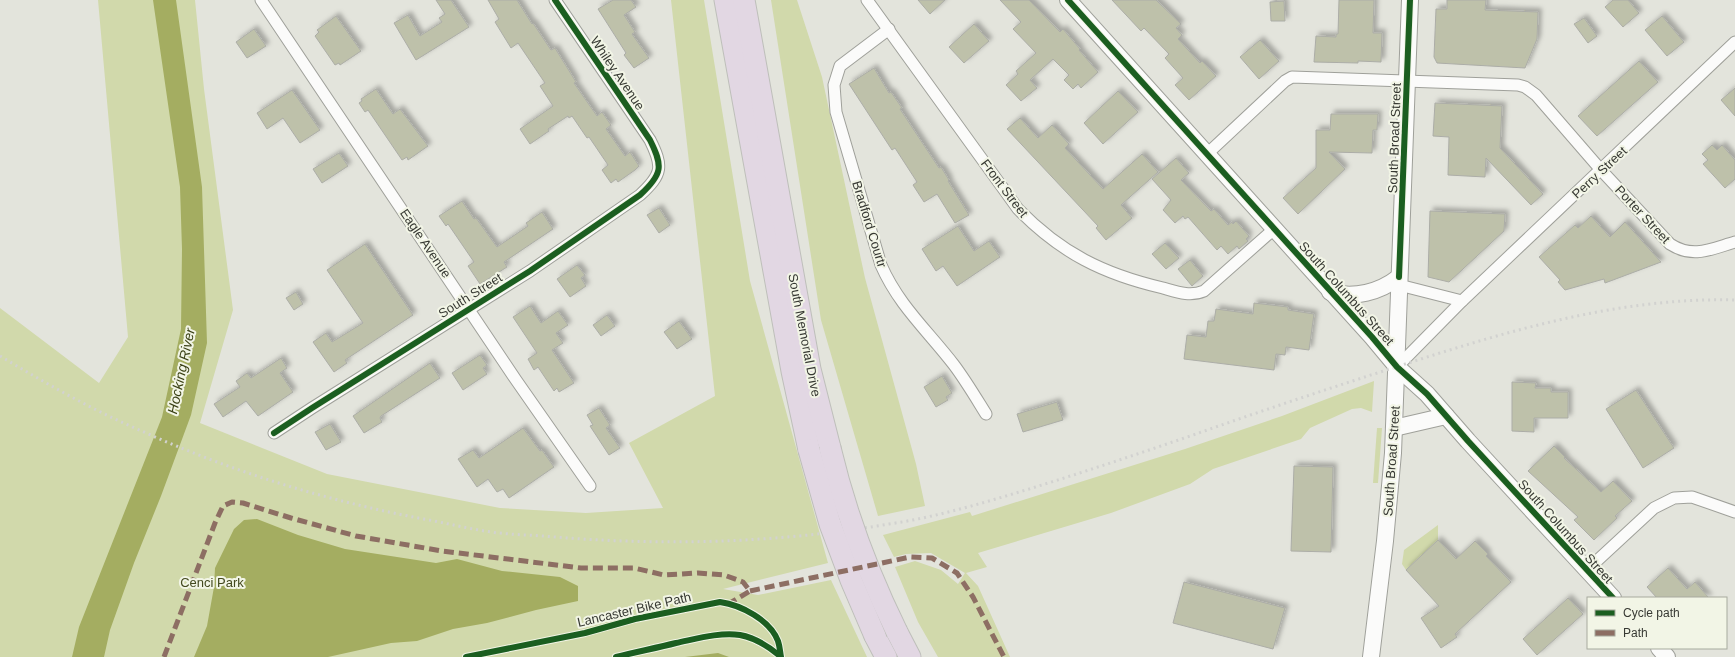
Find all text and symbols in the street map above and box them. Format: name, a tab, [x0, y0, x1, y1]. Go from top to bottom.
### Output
street label: Whiley Avenue	[587, 34, 648, 113]
street label: South Broad Street	[1385, 82, 1404, 194]
street label: Perry Street	[1569, 143, 1630, 202]
street label: Front Street	[978, 156, 1031, 221]
street label: Bradford Courtr	[849, 179, 890, 270]
street label: Porter Street	[1612, 182, 1674, 247]
street label: Eagle Avenue	[397, 206, 454, 281]
street label: South Columbus Street	[1296, 238, 1397, 349]
street label: South Street	[436, 270, 505, 321]
street label: South Memorial Drive	[785, 272, 824, 398]
water label: Hocking River	[164, 325, 198, 415]
street label: South Broad Street	[1380, 405, 1403, 517]
street label: South Columbus Street	[1515, 476, 1616, 587]
park label: Cenci Park	[180, 575, 244, 590]
street label: Lancaster Bike Path	[576, 589, 692, 630]
legend	[1587, 597, 1727, 649]
text: Cycle path	[1623, 606, 1680, 620]
text: Path	[1623, 626, 1648, 640]

